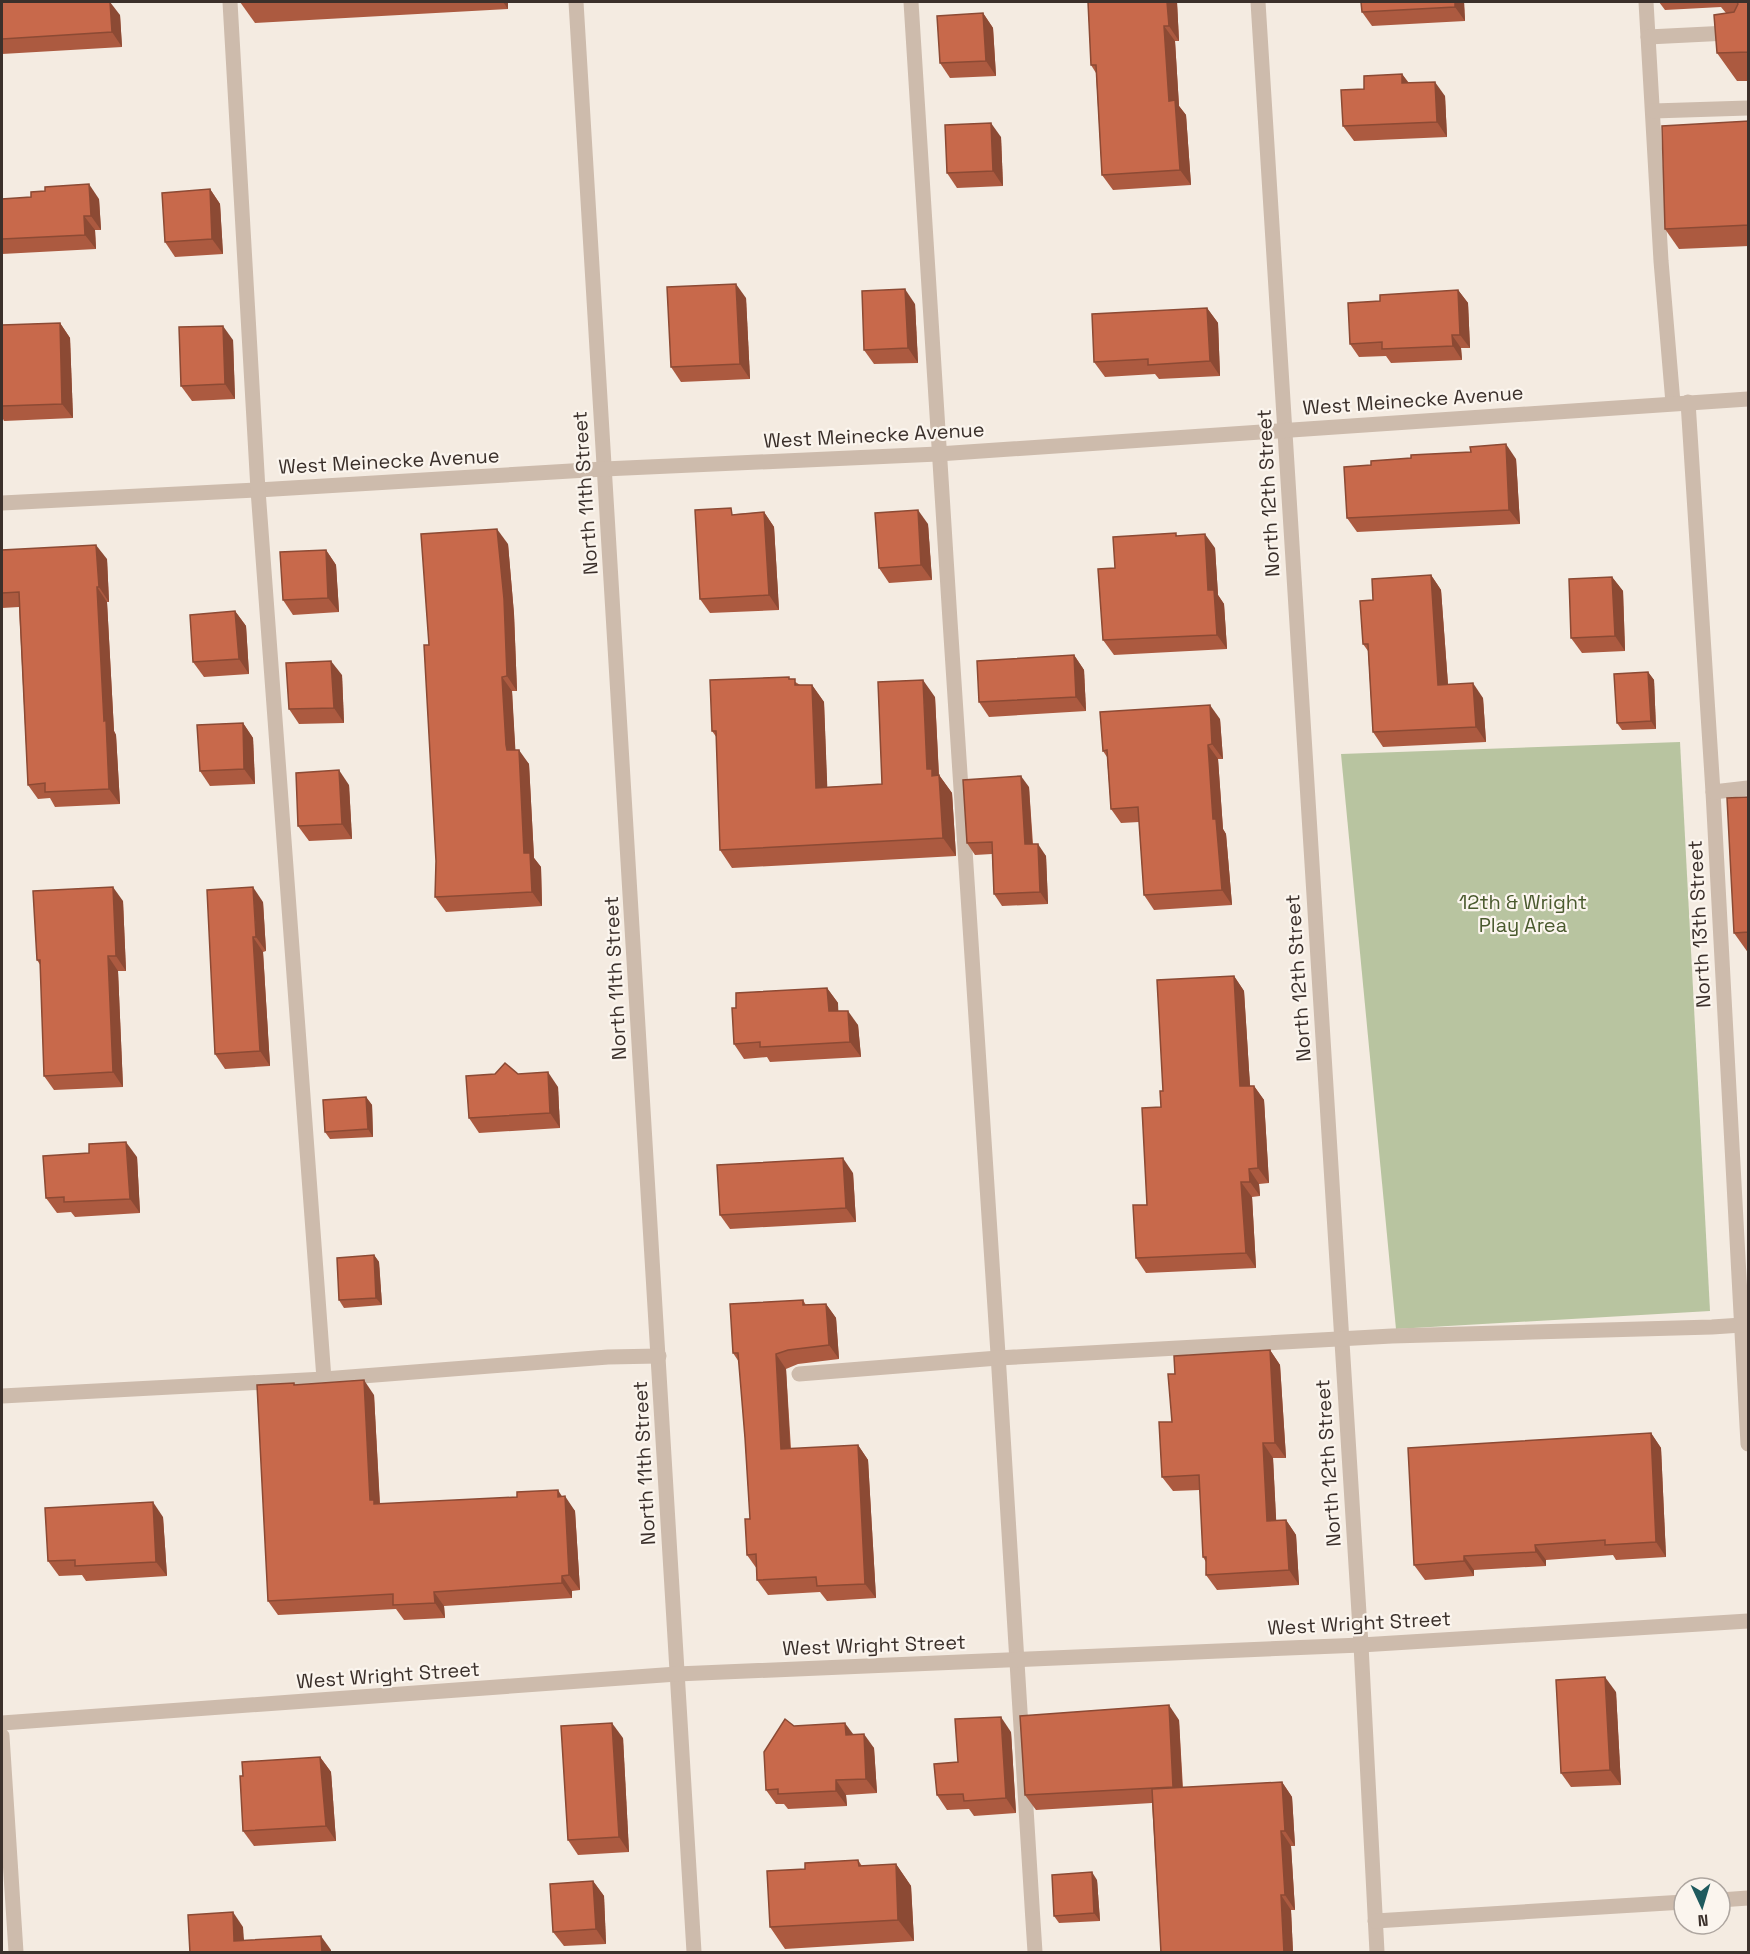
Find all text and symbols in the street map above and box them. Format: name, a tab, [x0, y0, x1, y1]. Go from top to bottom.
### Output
street label: West Meinecke Avenue	[1302, 379, 1524, 421]
street label: North 12th Street	[1251, 408, 1285, 578]
street label: North 11th Street	[566, 410, 604, 576]
street label: West Meinecke Avenue	[763, 416, 985, 454]
street label: West Meinecke Avenue	[278, 442, 500, 480]
street label: North 13th Street	[1682, 839, 1716, 1009]
park label: 12th & Wright Play Area	[1459, 889, 1587, 938]
street label: North 12th Street	[1279, 893, 1317, 1063]
street label: North 11th Street	[598, 895, 632, 1061]
street label: North 12th Street	[1309, 1378, 1347, 1548]
street label: North 11th Street	[627, 1380, 661, 1546]
street label: West Wright Street	[1267, 1605, 1451, 1641]
street label: West Wright Street	[782, 1629, 966, 1661]
street label: West Wright Street	[295, 1656, 481, 1694]
north arrow	[1672, 1876, 1732, 1936]
text: N	[1697, 1910, 1709, 1931]

